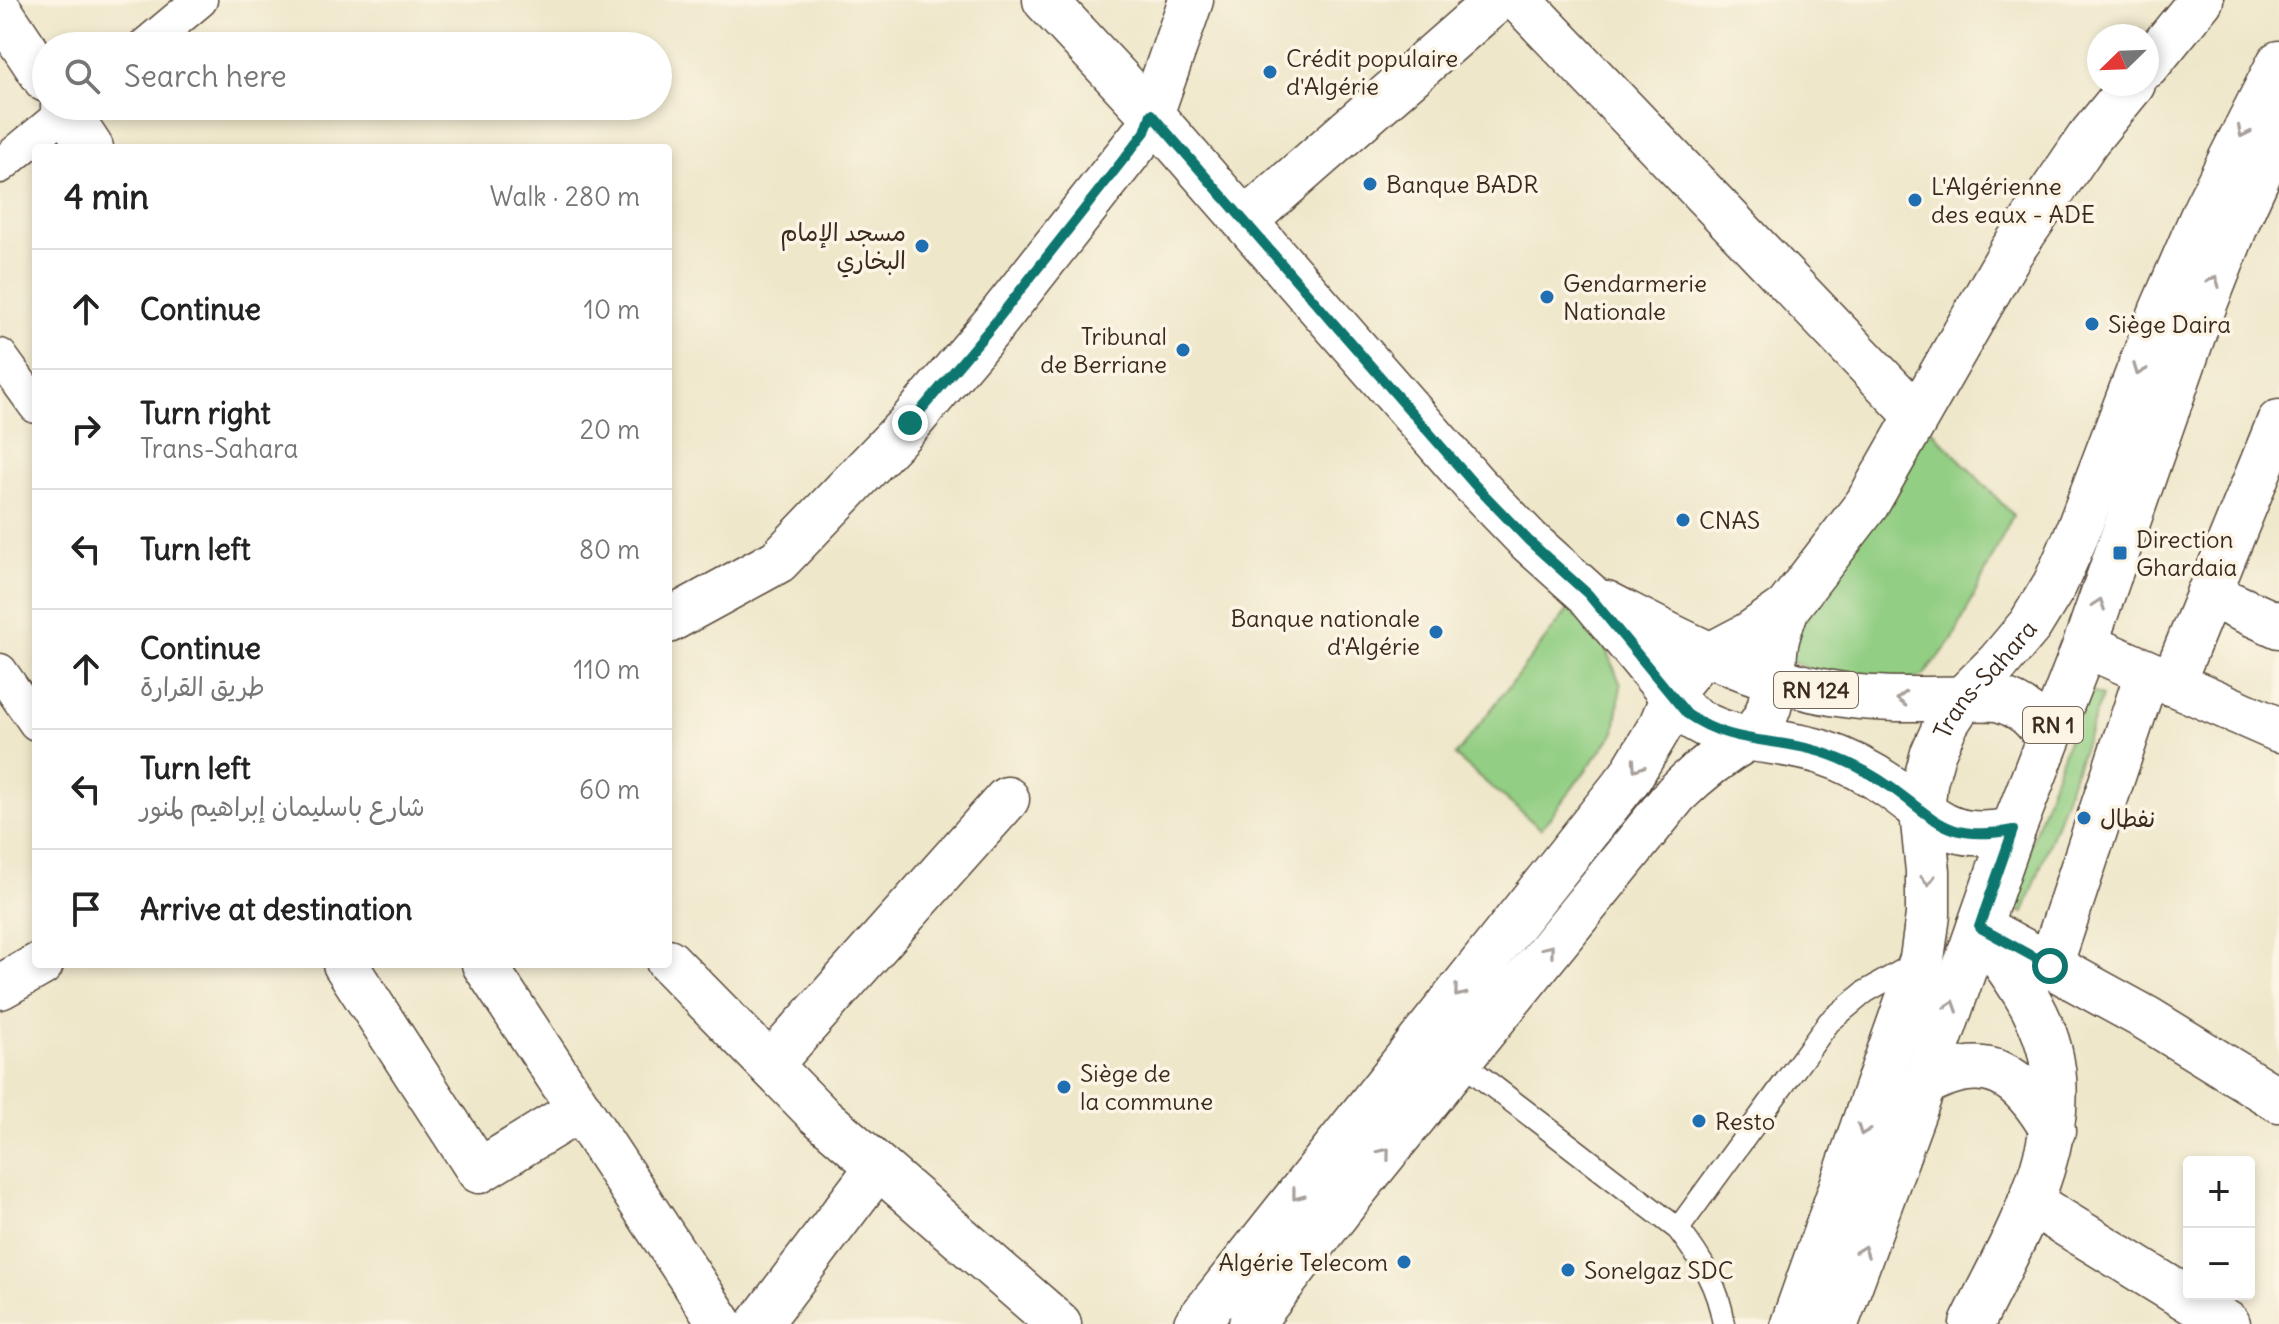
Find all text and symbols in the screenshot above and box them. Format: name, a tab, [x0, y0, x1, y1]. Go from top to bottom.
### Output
north arrow	[2087, 24, 2159, 96]
search box	[32, 32, 672, 120]
place label: Crédit populaire d'Algérie	[1286, 43, 1458, 101]
icon: search	[60, 54, 104, 98]
text: Search here	[124, 57, 287, 95]
marker: Crédit populaire d'Algérie	[1261, 63, 1279, 81]
one-way arrow	[2237, 124, 2253, 139]
place label: Banque BADR	[1386, 169, 1539, 199]
place label: L'Algérienne des eaux - ADE	[1931, 171, 2095, 229]
text: 4 min	[64, 175, 149, 218]
marker: Banque BADR	[1361, 175, 1379, 193]
text: Walk · 280 m	[490, 180, 640, 213]
marker: L'Algérienne des eaux - ADE	[1906, 191, 1924, 209]
place label: مسجد الإمام البخاري	[780, 217, 906, 278]
marker: مسجد الإمام البخاري	[913, 237, 931, 255]
place label: Gendarmerie Nationale	[1563, 268, 1707, 326]
one-way arrow	[2204, 275, 2221, 289]
icon: ahead	[64, 287, 108, 331]
marker: Gendarmerie Nationale	[1538, 288, 1556, 306]
text: Continue	[140, 290, 261, 328]
text: 10 m	[584, 293, 640, 326]
place label: Siège Daira	[2108, 309, 2231, 339]
marker: Siège Daira	[2083, 315, 2101, 333]
place label: Tribunal de Berriane	[1040, 321, 1167, 379]
marker: Tribunal de Berriane	[1174, 341, 1192, 359]
one-way arrow	[2132, 363, 2149, 377]
text: Turn right	[140, 394, 271, 432]
route end	[892, 405, 928, 441]
icon: right	[64, 407, 108, 451]
text: 20 m	[580, 413, 640, 446]
text: Trans-Sahara	[140, 432, 298, 465]
place label: CNAS	[1699, 505, 1760, 535]
marker: CNAS	[1674, 511, 1692, 529]
place label: Direction Ghardaia	[2136, 524, 2237, 582]
icon: left	[64, 527, 108, 571]
text: Turn left	[140, 530, 251, 568]
text: 80 m	[579, 533, 640, 566]
marker: Direction Ghardaia	[2111, 544, 2129, 562]
one-way arrow	[2089, 598, 2105, 612]
place label: Banque nationale d'Algérie	[1230, 603, 1420, 661]
street label: Trans-Sahara	[1927, 614, 2043, 743]
marker: Banque nationale d'Algérie	[1427, 623, 1445, 641]
text: Continue	[140, 629, 261, 667]
icon: ahead	[64, 647, 108, 691]
text: 110 m	[573, 653, 640, 686]
text: طريق القرارة	[140, 670, 265, 703]
road number: RN 124	[1774, 672, 1858, 708]
one-way arrow	[1895, 691, 1908, 708]
road number: RN 1	[2023, 707, 2083, 743]
text: Turn left	[140, 749, 251, 787]
one-way arrow	[1632, 757, 1647, 771]
icon: left	[64, 767, 108, 811]
text: 60 m	[579, 773, 640, 806]
text: شارع باسليمان إبراهيم لمنور	[140, 790, 425, 823]
place label: نفطال	[2100, 803, 2155, 833]
marker: نفطال	[2075, 809, 2093, 827]
one-way arrow	[1919, 874, 1936, 887]
icon: arrive	[64, 887, 108, 931]
text: Arrive at destination	[140, 890, 412, 928]
one-way arrow	[1539, 944, 1553, 959]
route start	[2032, 948, 2068, 984]
one-way arrow	[1454, 983, 1469, 997]
one-way arrow	[1942, 1000, 1958, 1014]
place label: Siège de la commune	[1080, 1058, 1213, 1116]
marker: Siège de la commune	[1055, 1078, 1073, 1096]
place label: Resto	[1715, 1106, 1775, 1136]
marker: Resto	[1690, 1112, 1708, 1130]
one-way arrow	[1856, 1122, 1873, 1136]
one-way arrow	[1376, 1147, 1390, 1162]
map controls	[2183, 1156, 2255, 1300]
button: +	[2183, 1156, 2255, 1228]
one-way arrow	[1293, 1186, 1307, 1201]
button: −	[2183, 1228, 2255, 1300]
one-way arrow	[1853, 1245, 1870, 1259]
place label: Algérie Telecom	[1218, 1247, 1388, 1277]
marker: Algérie Telecom	[1395, 1253, 1413, 1271]
place label: Sonelgaz SDC	[1584, 1255, 1733, 1285]
marker: Sonelgaz SDC	[1559, 1261, 1577, 1279]

